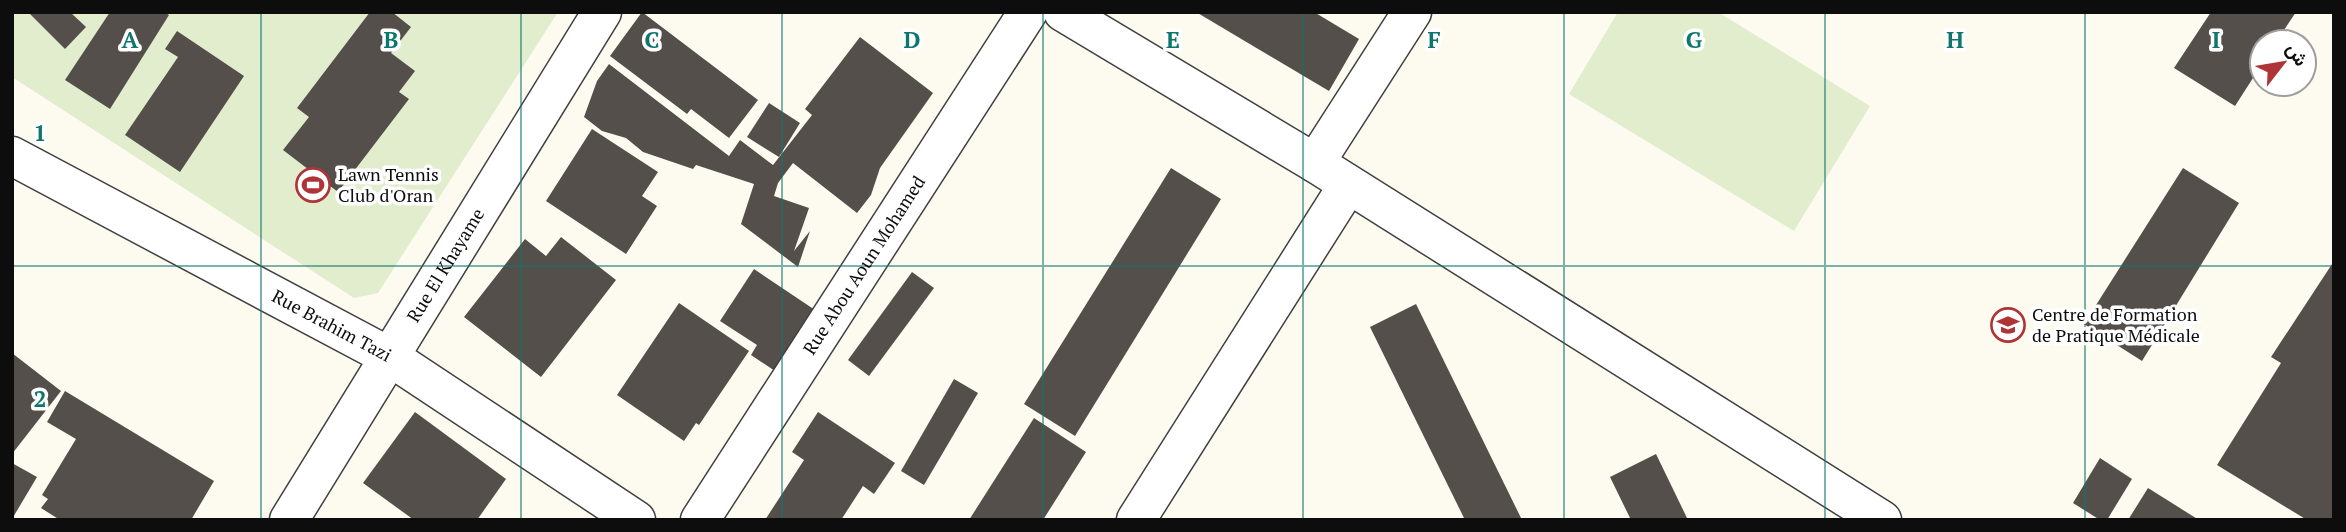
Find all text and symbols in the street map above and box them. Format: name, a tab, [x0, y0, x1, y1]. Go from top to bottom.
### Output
text: A	[122, 24, 139, 55]
text: B	[384, 24, 399, 55]
text: C	[645, 24, 660, 55]
text: D	[904, 24, 921, 55]
text: E	[1166, 24, 1180, 55]
text: F	[1427, 24, 1441, 55]
text: G	[1686, 24, 1703, 55]
text: H	[1946, 24, 1964, 55]
text: I	[2212, 24, 2220, 55]
north arrow	[2248, 28, 2318, 98]
text: ش	[2281, 38, 2315, 70]
text: 1	[34, 117, 47, 148]
place label: Lawn Tennis Club d'Oran	[338, 162, 439, 207]
sports icon: Lawn Tennis Club d'Oran	[294, 166, 332, 204]
street label: Rue Abou Aoun Mohamed	[797, 171, 930, 359]
street label: Rue El Khayame	[401, 203, 489, 326]
street label: Rue Brahim Tazi	[268, 283, 396, 367]
place label: Centre de Formation de Pratique Médicale	[2032, 302, 2200, 347]
school or university icon: Centre de Formation de Pratique Médicale	[1989, 306, 2027, 344]
text: 2	[34, 383, 47, 414]

